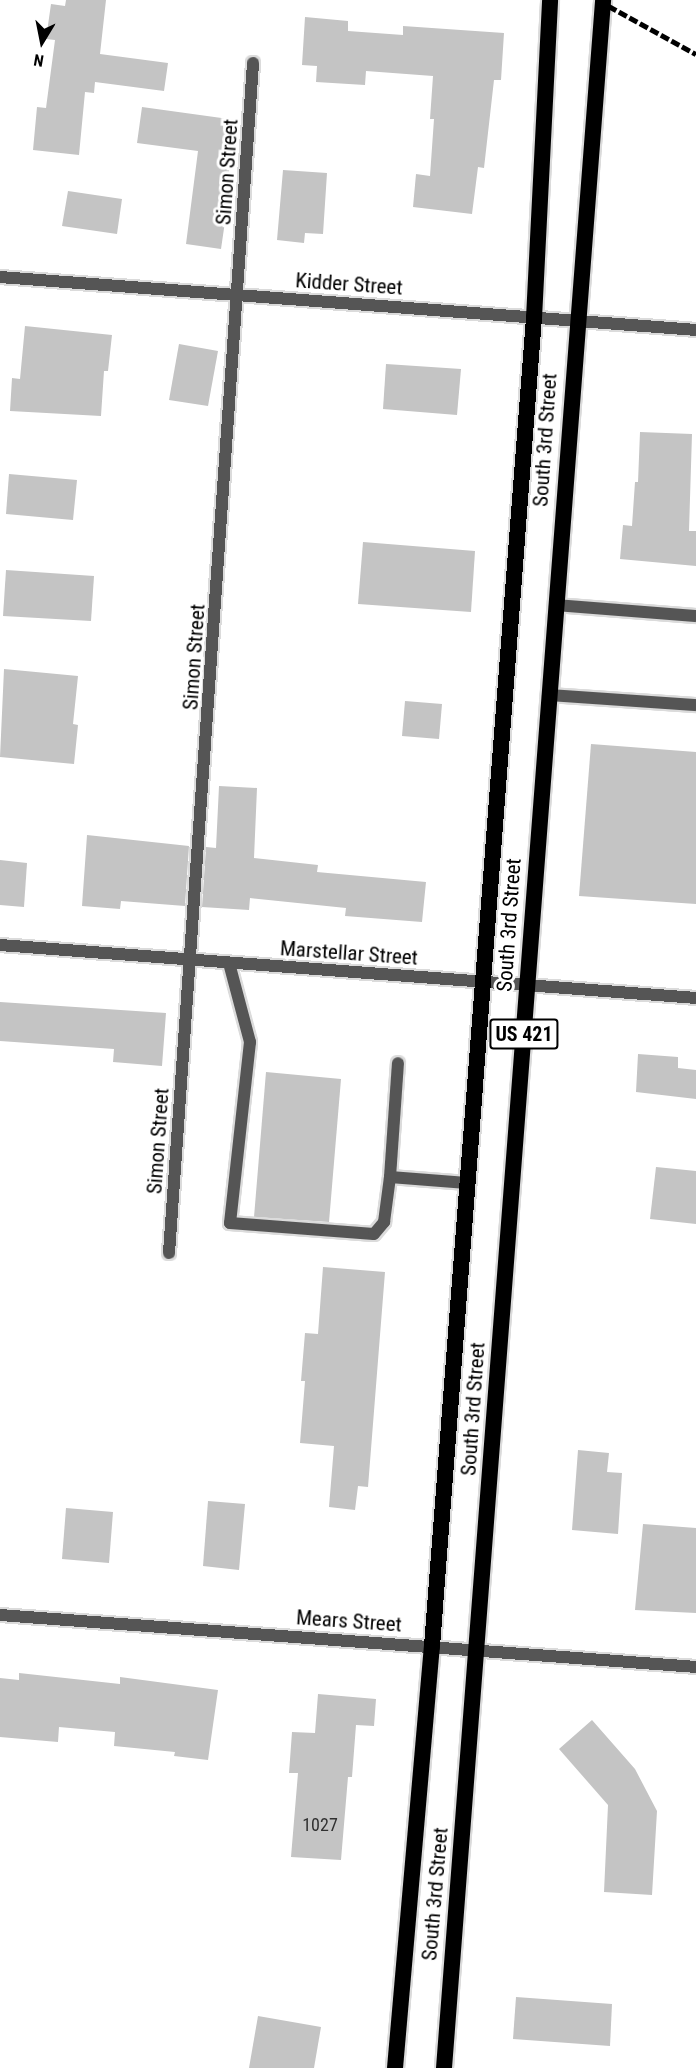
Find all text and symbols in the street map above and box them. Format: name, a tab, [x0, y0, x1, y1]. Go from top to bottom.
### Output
north arrow	[12, 12, 72, 72]
text: N	[32, 50, 45, 70]
street label: Simon Street	[211, 118, 243, 226]
street label: Kidder Street	[295, 268, 403, 300]
street label: South 3rd Street	[528, 372, 562, 508]
street label: Simon Street	[178, 603, 210, 711]
street label: South 3rd Street	[492, 857, 526, 993]
street label: Marstellar Street	[279, 936, 419, 970]
road number: US 421	[488, 1017, 560, 1051]
street label: Simon Street	[142, 1087, 174, 1195]
street label: South 3rd Street	[456, 1341, 490, 1477]
street label: Mears Street	[295, 1605, 403, 1637]
house number: 1027	[302, 1814, 338, 1836]
street label: South 3rd Street	[417, 1826, 453, 1962]

